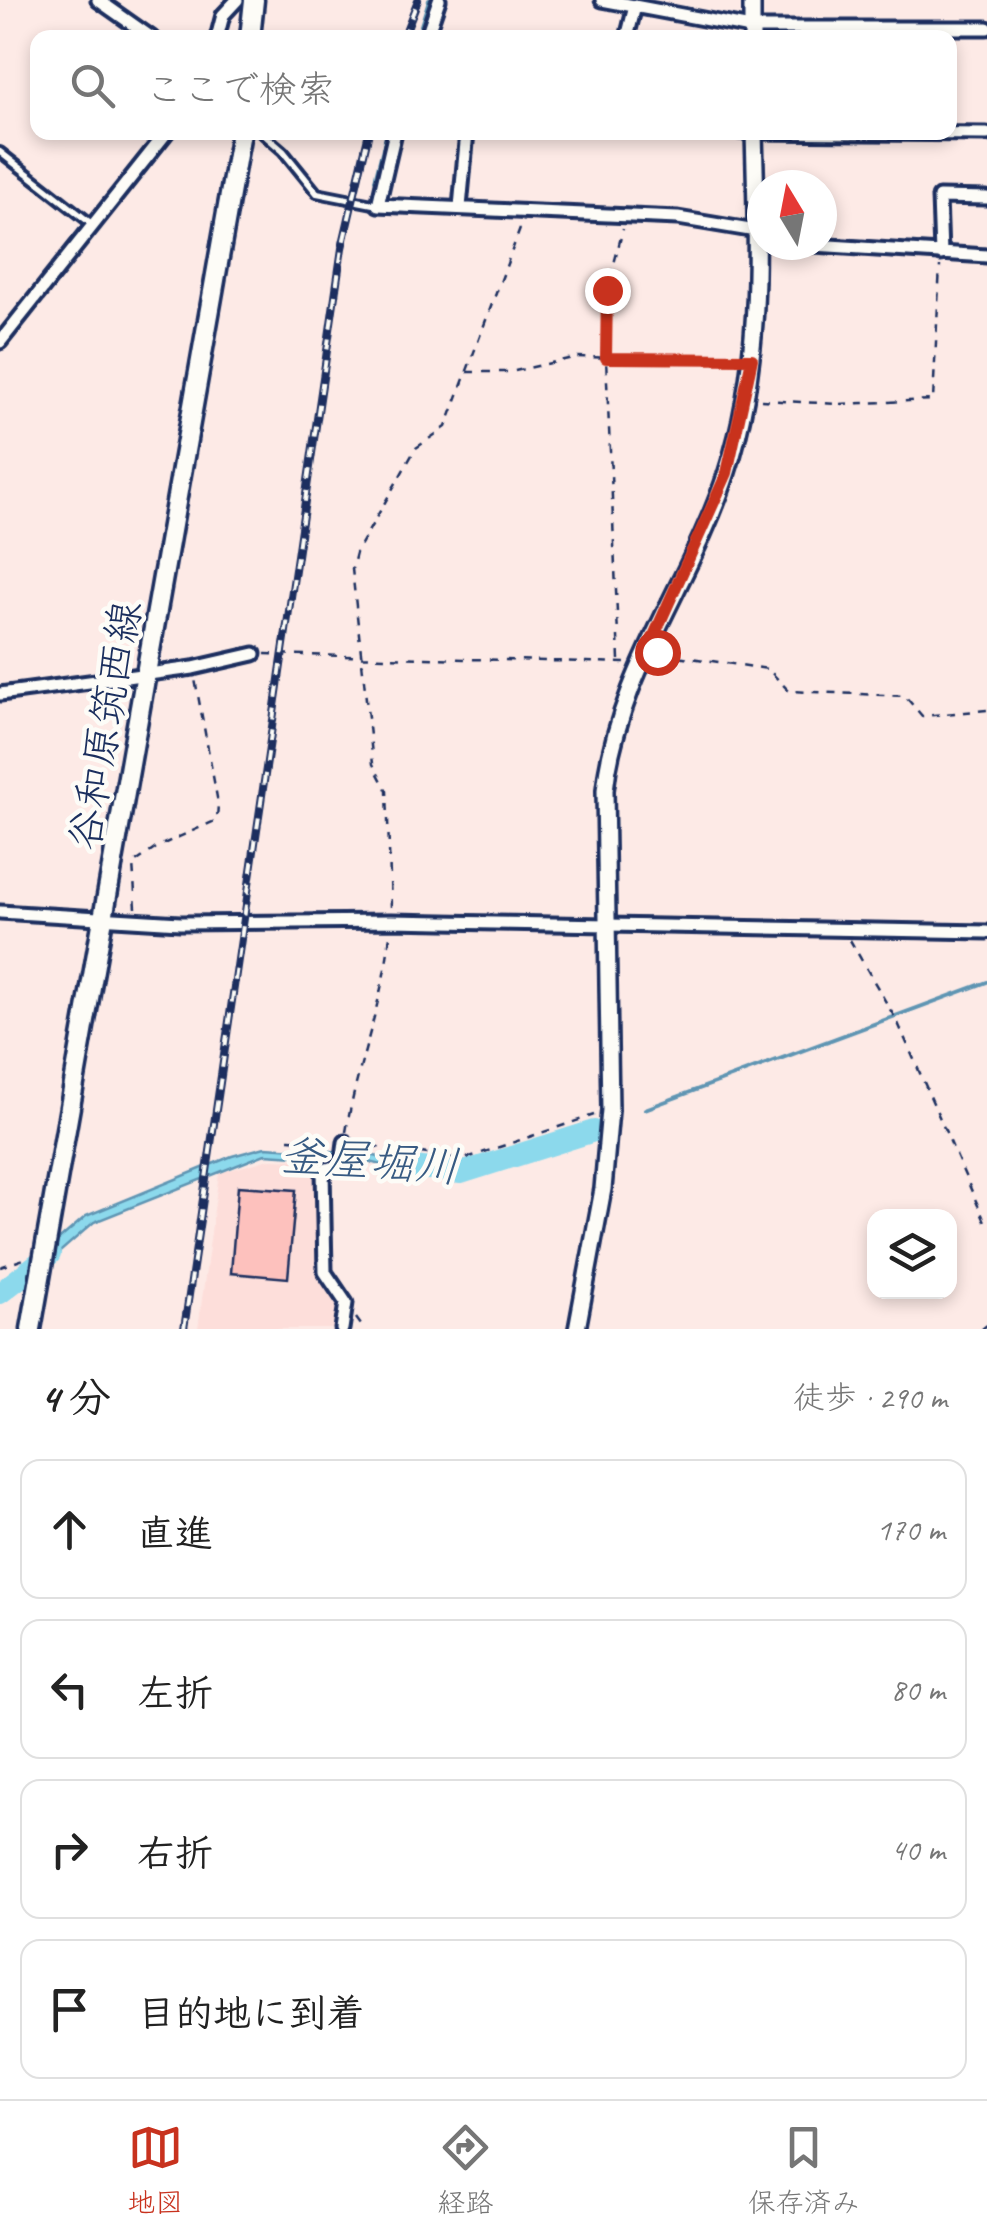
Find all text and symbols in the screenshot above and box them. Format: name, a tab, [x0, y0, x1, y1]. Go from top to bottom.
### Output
search box	[30, 30, 957, 140]
icon: search	[65, 58, 120, 113]
text: ここで検索	[145, 66, 335, 113]
north arrow	[747, 170, 837, 260]
route end	[585, 268, 631, 314]
street label: 谷和原筑西線	[57, 597, 153, 854]
route start	[635, 630, 681, 676]
water label: 釜屋堀川	[278, 1127, 462, 1196]
map controls	[867, 1209, 957, 1299]
button: layers	[867, 1209, 957, 1299]
text: 4 分	[40, 1372, 111, 1425]
text: 徒歩 · 290 m	[793, 1377, 947, 1418]
icon: ahead	[42, 1502, 97, 1557]
text: 170 m	[876, 1509, 945, 1550]
text: 直進	[137, 1510, 213, 1557]
icon: left	[42, 1662, 97, 1717]
text: 80 m	[891, 1669, 945, 1710]
text: 左折	[137, 1670, 213, 1717]
icon: right	[42, 1822, 97, 1877]
text: 40 m	[891, 1829, 945, 1870]
text: 右折	[137, 1830, 213, 1877]
icon: arrive	[42, 1982, 97, 2037]
text: 目的地に到着	[137, 1990, 365, 2037]
tab: 地図	[127, 2120, 183, 2220]
tab: 経路	[437, 2120, 494, 2220]
tab: 保存済み	[748, 2120, 860, 2220]

